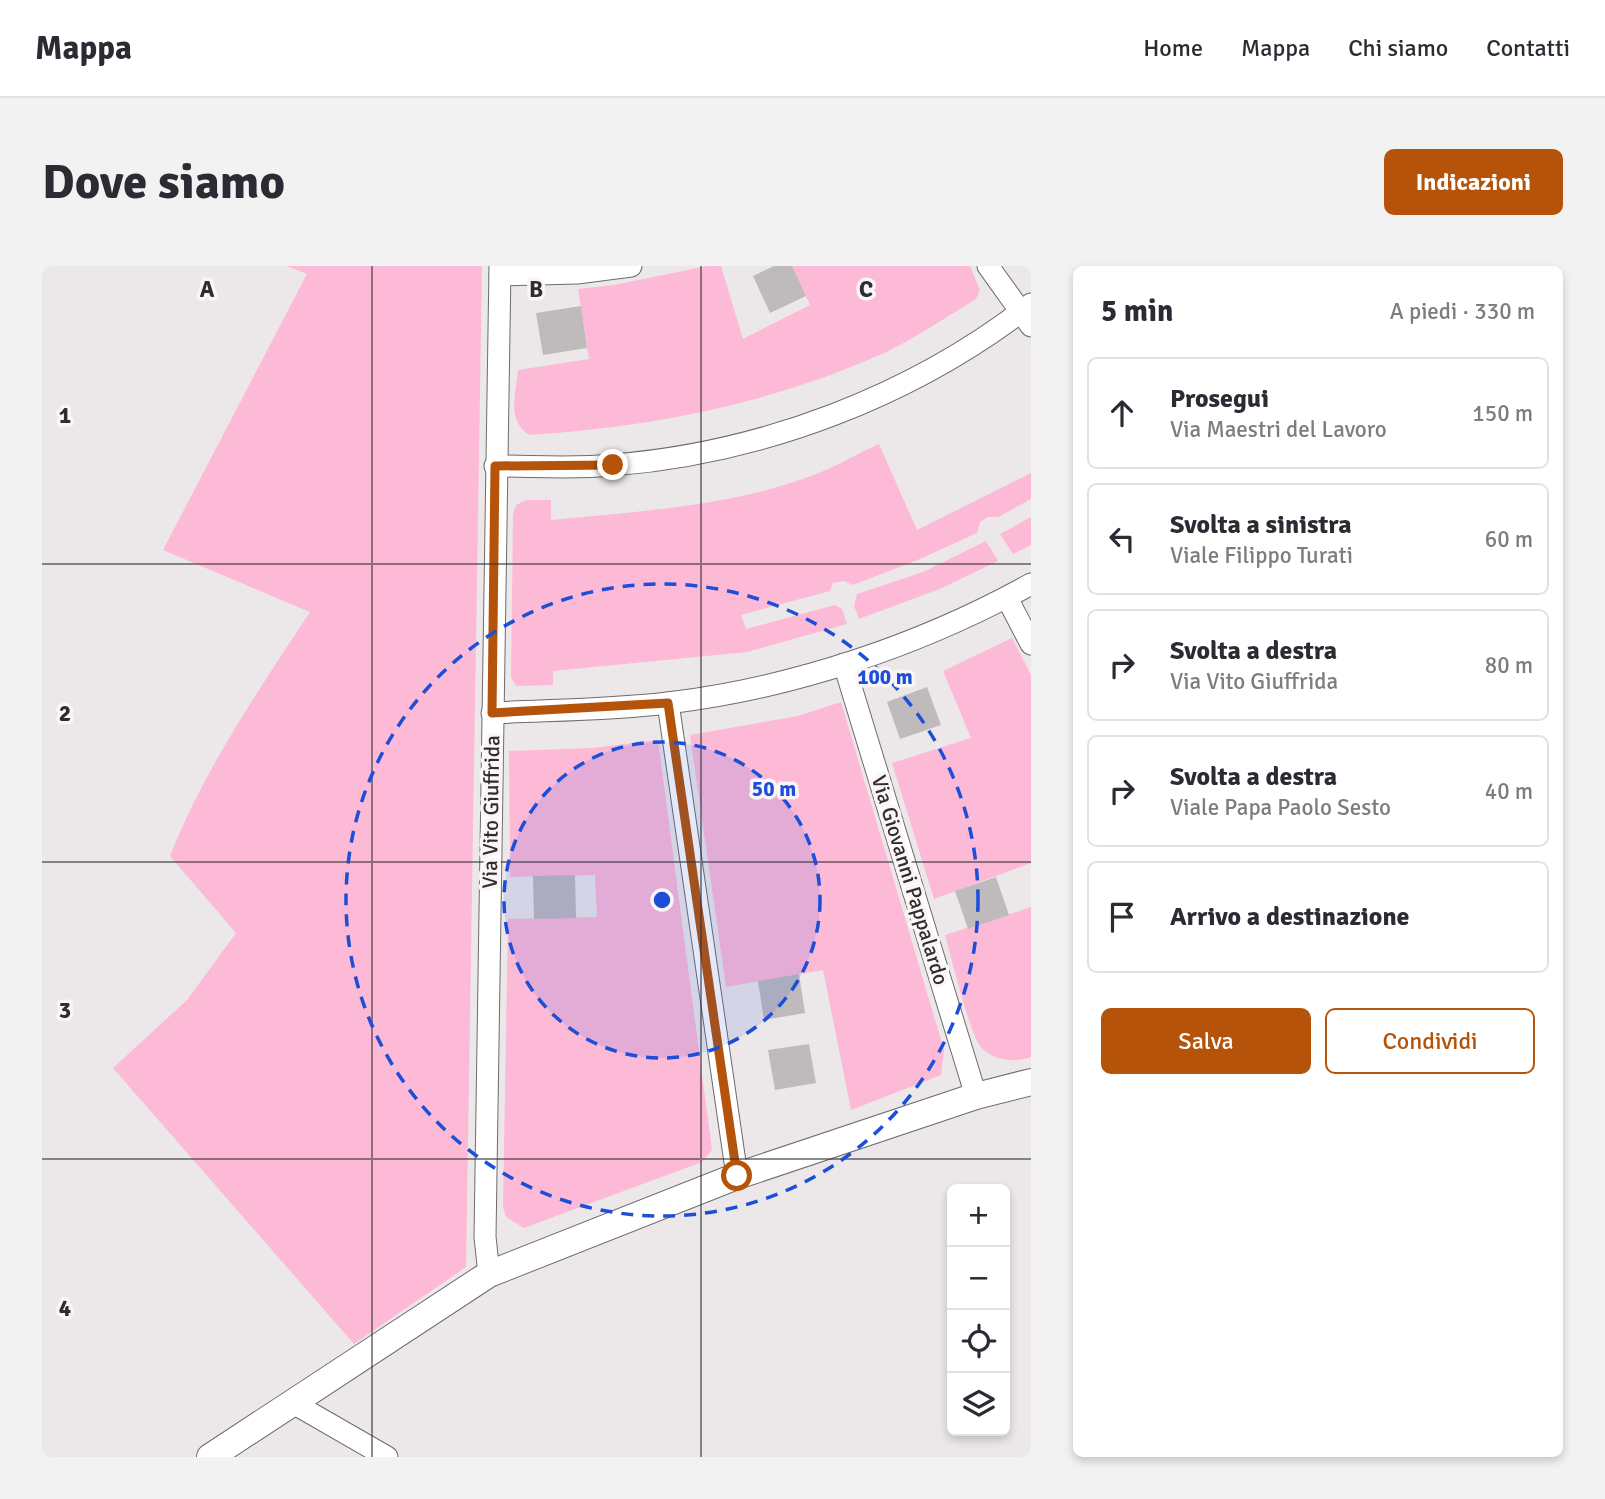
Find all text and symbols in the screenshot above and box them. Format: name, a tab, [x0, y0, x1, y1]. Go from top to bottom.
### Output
text: Mappa	[35, 28, 132, 69]
text: Home	[1143, 33, 1203, 63]
text: Mappa	[1241, 33, 1310, 63]
text: Chi siamo	[1348, 33, 1448, 63]
text: Contatti	[1486, 33, 1570, 63]
button: Indicazioni	[1384, 149, 1563, 215]
text: Dove siamo	[42, 152, 285, 212]
text: A	[200, 275, 215, 304]
text: B	[529, 275, 543, 304]
text: C	[859, 275, 873, 304]
text: 5 min	[1101, 293, 1173, 330]
text: A piedi · 330 m	[1390, 297, 1535, 326]
text: Prosegui	[1170, 383, 1269, 415]
icon: ahead	[1103, 394, 1141, 432]
text: 150 m	[1472, 399, 1533, 428]
text: 1	[59, 401, 71, 430]
text: Via Maestri del Lavoro	[1170, 415, 1387, 444]
route end	[597, 449, 628, 480]
text: Svolta a sinistra	[1170, 509, 1352, 541]
icon: left	[1103, 520, 1141, 558]
text: 60 m	[1485, 525, 1533, 554]
text: Viale Filippo Turati	[1170, 541, 1353, 570]
text: Svolta a destra	[1170, 635, 1337, 667]
icon: right	[1103, 646, 1141, 684]
text: 80 m	[1485, 651, 1533, 680]
text: 100 m	[857, 664, 913, 690]
text: Via Vito Giuffrida	[1170, 667, 1338, 696]
text: 2	[59, 699, 71, 728]
street label: Via Vito Giuffrida	[477, 735, 505, 889]
text: Svolta a destra	[1170, 761, 1337, 793]
street label: Via Giovanni Pappalardo	[866, 772, 954, 988]
icon: right	[1103, 772, 1141, 810]
text: 50 m	[752, 776, 796, 802]
text: 40 m	[1485, 777, 1533, 806]
text: Viale Papa Paolo Sesto	[1170, 793, 1391, 822]
centre of rings	[650, 888, 674, 912]
icon: arrive	[1103, 898, 1141, 936]
text: Arrivo a destinazione	[1170, 901, 1410, 933]
text: 3	[59, 996, 71, 1025]
button: Salva	[1101, 1008, 1311, 1074]
button: Condividi	[1325, 1008, 1535, 1074]
route start	[721, 1160, 752, 1191]
map controls	[947, 1184, 1010, 1436]
button: +	[947, 1184, 1010, 1247]
button: −	[947, 1247, 1010, 1310]
text: 4	[59, 1294, 71, 1323]
button: locate	[947, 1310, 1010, 1373]
button: layers	[947, 1373, 1010, 1436]

